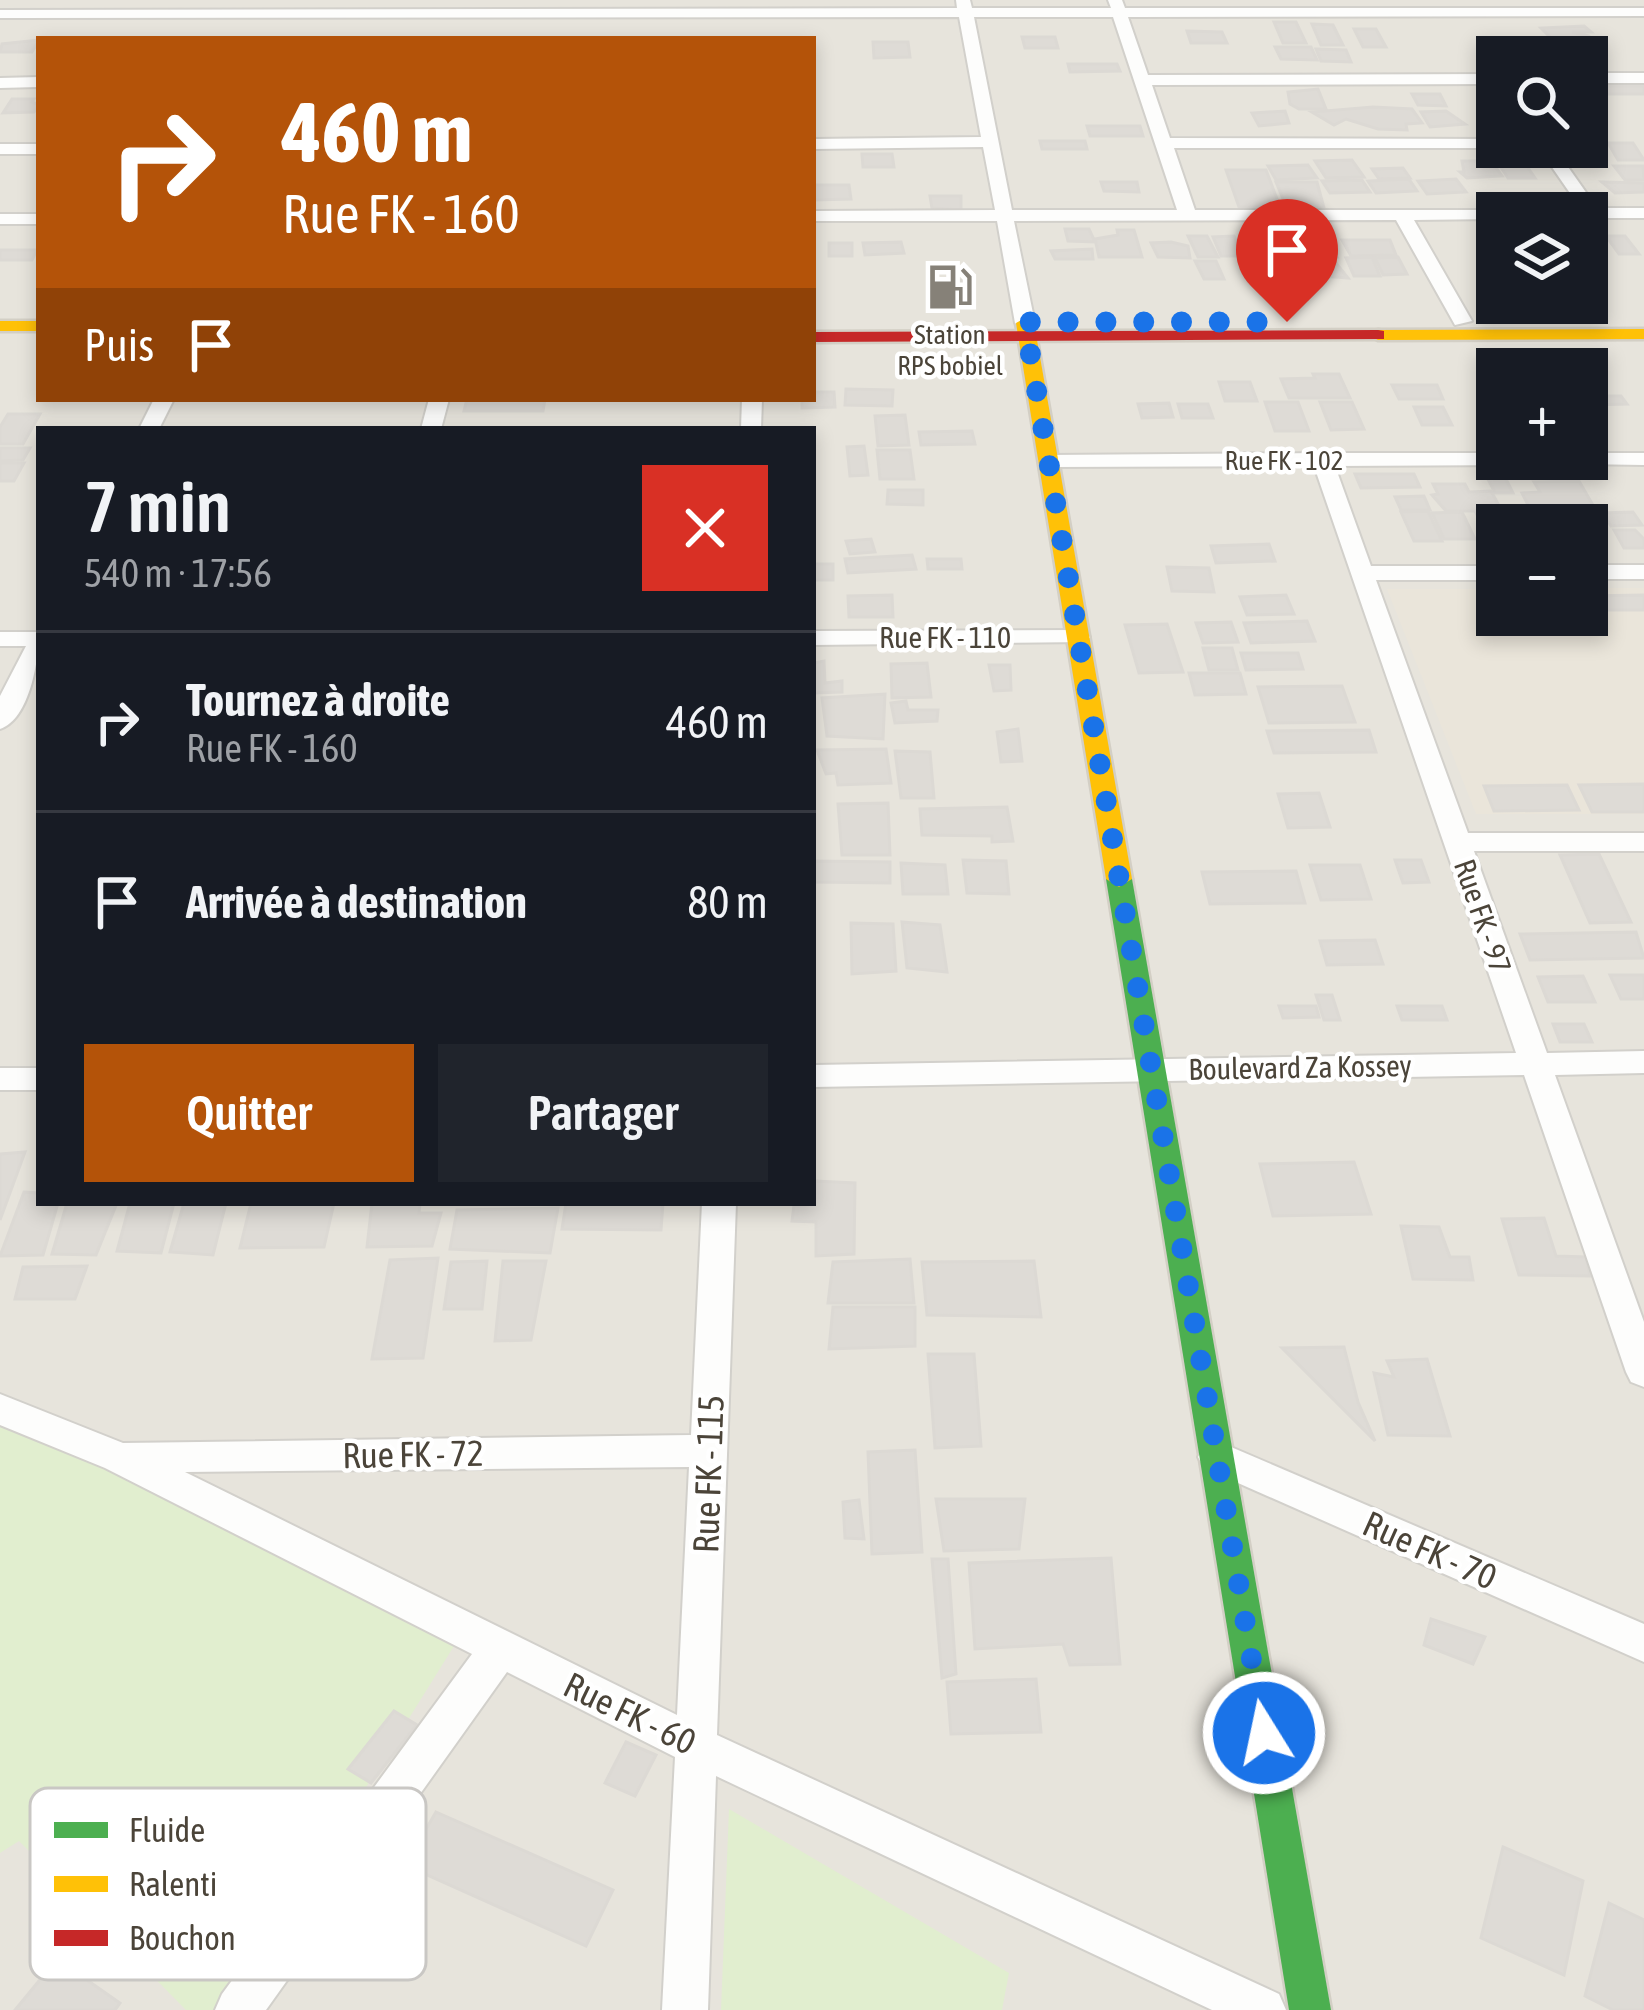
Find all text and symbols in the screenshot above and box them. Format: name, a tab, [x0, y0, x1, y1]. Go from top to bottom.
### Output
map controls	[1476, 36, 1608, 636]
button: search	[1476, 36, 1608, 168]
icon: right	[84, 84, 240, 240]
text: 460 m	[282, 84, 472, 180]
text: Rue FK - 160	[282, 183, 520, 244]
button: layers	[1476, 192, 1608, 324]
pin	[1236, 199, 1338, 322]
icon: arrive	[1254, 217, 1320, 283]
fuel station icon: Station RPS bobiel	[925, 262, 975, 312]
icon: arrive	[178, 312, 244, 378]
text: Puis	[84, 319, 154, 371]
place label: Station RPS bobiel	[897, 319, 1003, 381]
button: +	[1476, 348, 1608, 480]
street label: Rue FK - 102	[1225, 445, 1343, 476]
text: 7 min	[84, 465, 231, 547]
button: close	[642, 465, 768, 591]
button: −	[1476, 504, 1608, 636]
text: 540 m · 17:56	[84, 551, 272, 595]
street label: Rue FK - 110	[879, 620, 1011, 654]
text: Tournez à droite	[186, 674, 450, 726]
icon: right	[84, 689, 150, 755]
text: 460 m	[666, 696, 768, 748]
text: Rue FK - 160	[186, 726, 358, 770]
street label: Rue FK - 97	[1448, 855, 1518, 977]
icon: arrive	[84, 869, 150, 935]
text: Arrivée à destination	[186, 876, 527, 928]
text: 80 m	[687, 876, 768, 928]
button: Quitter	[84, 1044, 414, 1182]
button: Partager	[438, 1044, 768, 1182]
street label: Boulevard Za Kossey	[1188, 1048, 1412, 1086]
street label: Rue FK - 115	[684, 1394, 732, 1554]
street label: Rue FK - 72	[342, 1432, 484, 1476]
street label: Rue FK - 70	[1357, 1502, 1503, 1598]
street label: Rue FK - 60	[557, 1663, 703, 1763]
position arrow	[1201, 1670, 1327, 1796]
legend	[30, 1788, 426, 1980]
text: Fluide	[129, 1811, 205, 1849]
text: Ralenti	[129, 1865, 217, 1903]
text: Bouchon	[129, 1919, 236, 1957]

